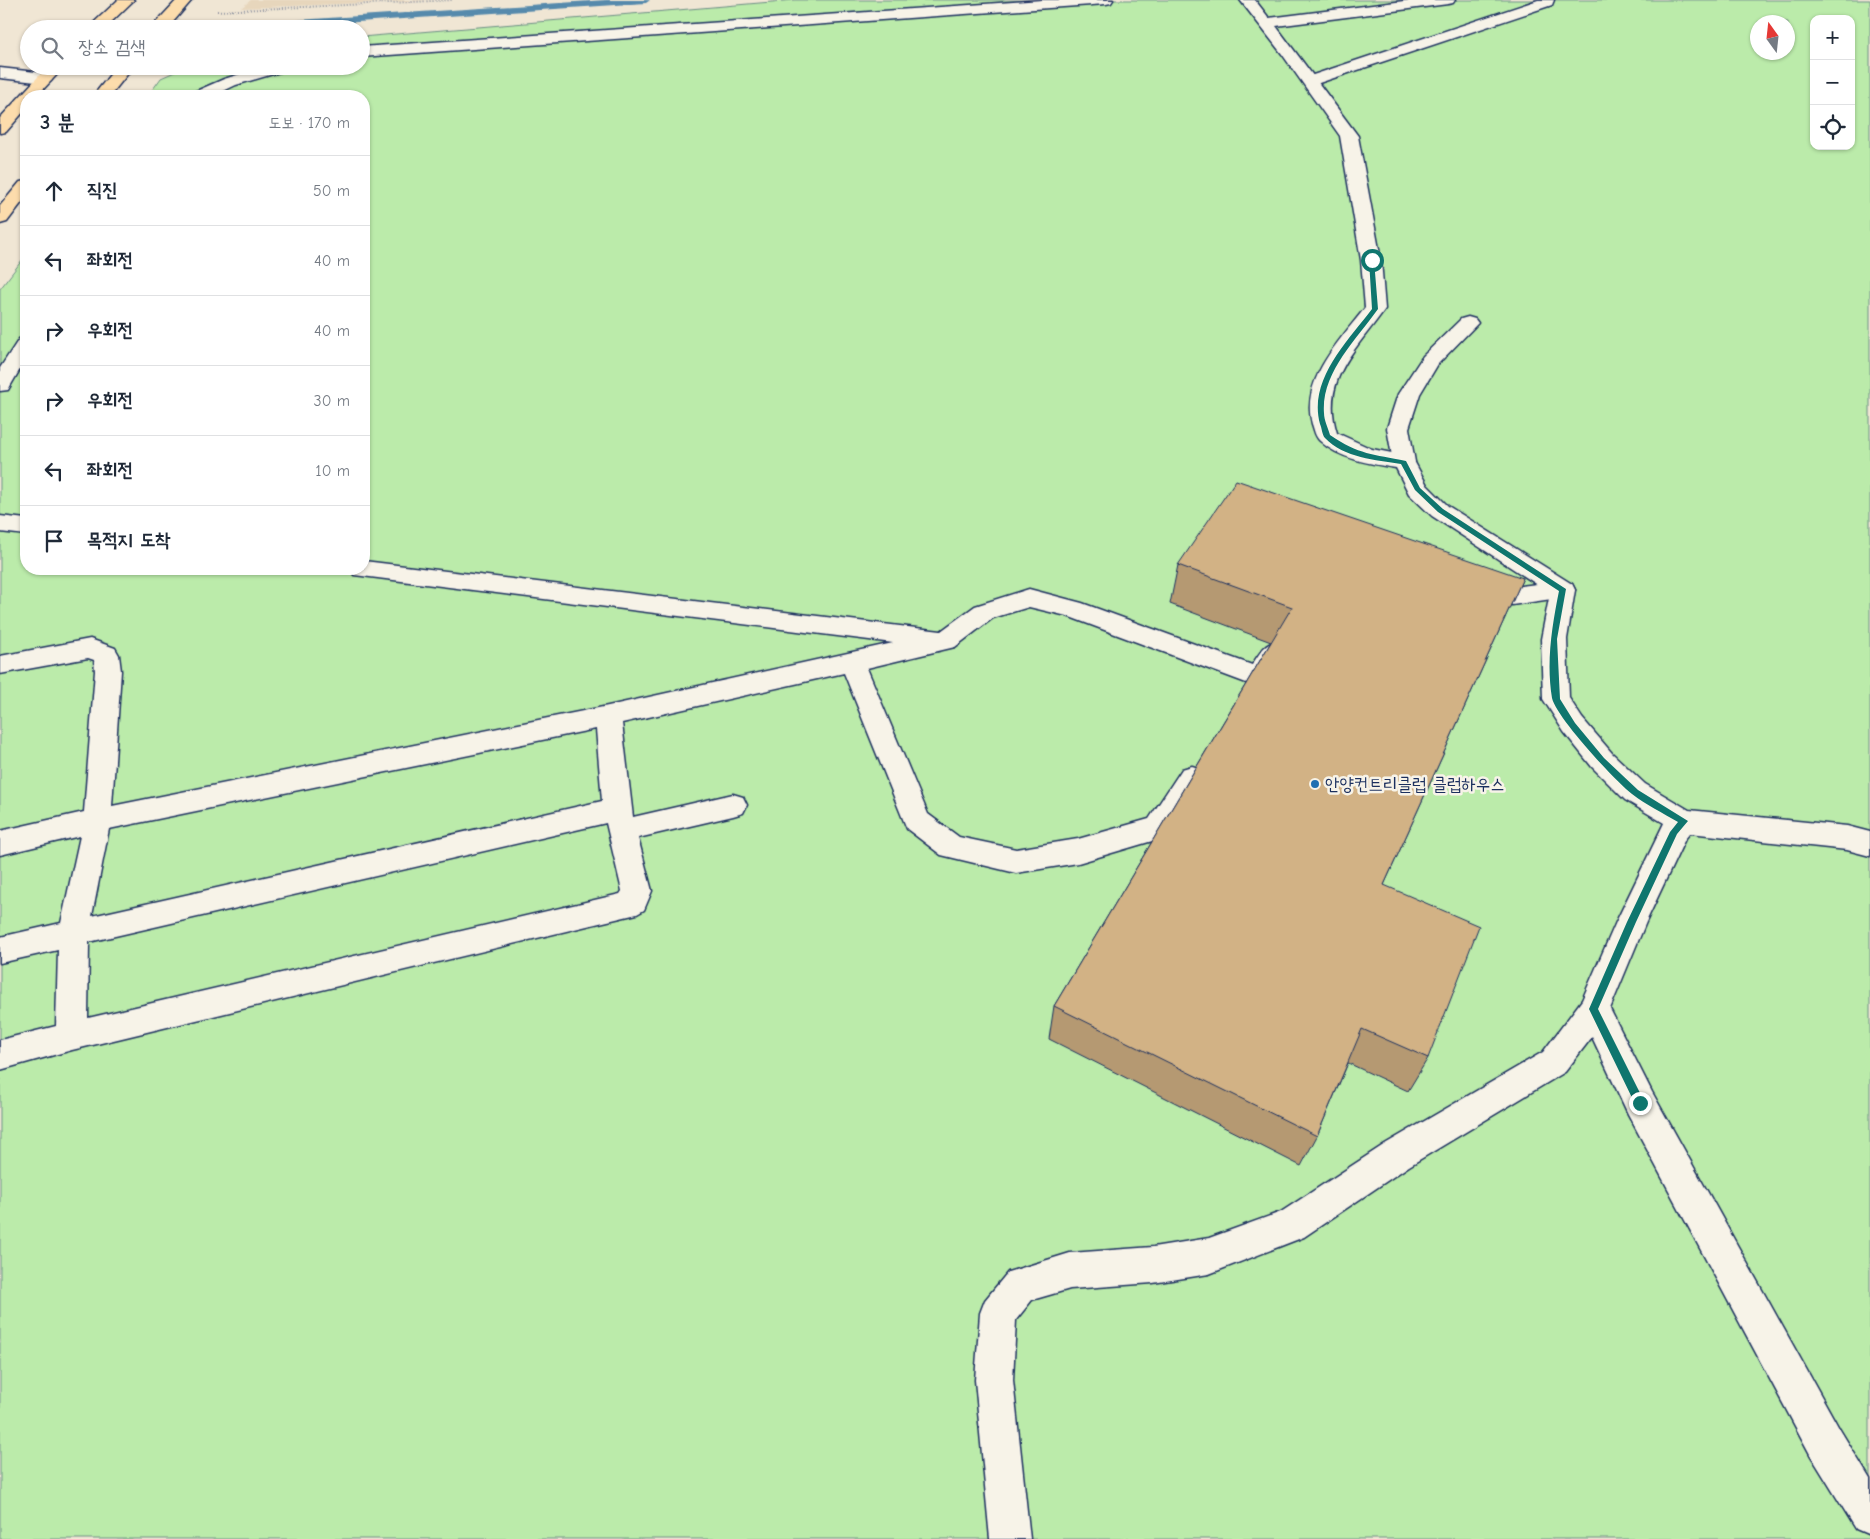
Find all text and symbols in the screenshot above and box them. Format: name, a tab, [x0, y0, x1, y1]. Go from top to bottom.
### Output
north arrow	[1750, 15, 1795, 60]
map controls	[1810, 15, 1855, 150]
button: +	[1810, 15, 1855, 60]
search box	[20, 20, 370, 75]
icon: search	[38, 34, 66, 62]
text: 장소 검색	[78, 36, 146, 58]
button: −	[1810, 60, 1855, 105]
button: locate	[1810, 105, 1855, 150]
text: 3 분	[40, 110, 75, 134]
text: 도보 · 170 m	[269, 114, 350, 132]
icon: ahead	[40, 177, 68, 205]
text: 직진	[87, 179, 118, 201]
text: 50 m	[313, 182, 350, 200]
icon: left	[40, 247, 68, 275]
text: 좌회전	[87, 249, 133, 271]
route start	[1361, 249, 1384, 272]
text: 40 m	[314, 252, 350, 270]
icon: right	[40, 317, 68, 345]
text: 우회전	[87, 319, 133, 341]
text: 40 m	[314, 322, 350, 340]
icon: right	[40, 387, 68, 415]
text: 우회전	[87, 389, 133, 411]
text: 30 m	[314, 392, 350, 410]
icon: left	[40, 457, 68, 485]
text: 좌회전	[87, 459, 133, 481]
text: 10 m	[315, 462, 350, 480]
icon: arrive	[40, 527, 68, 555]
text: 목적지 도착	[87, 529, 170, 551]
place label: 안양컨트리클럽 클럽하우스	[1325, 774, 1505, 795]
marker: 안양컨트리클럽 클럽하우스	[1309, 778, 1321, 790]
route end	[1629, 1092, 1652, 1115]

